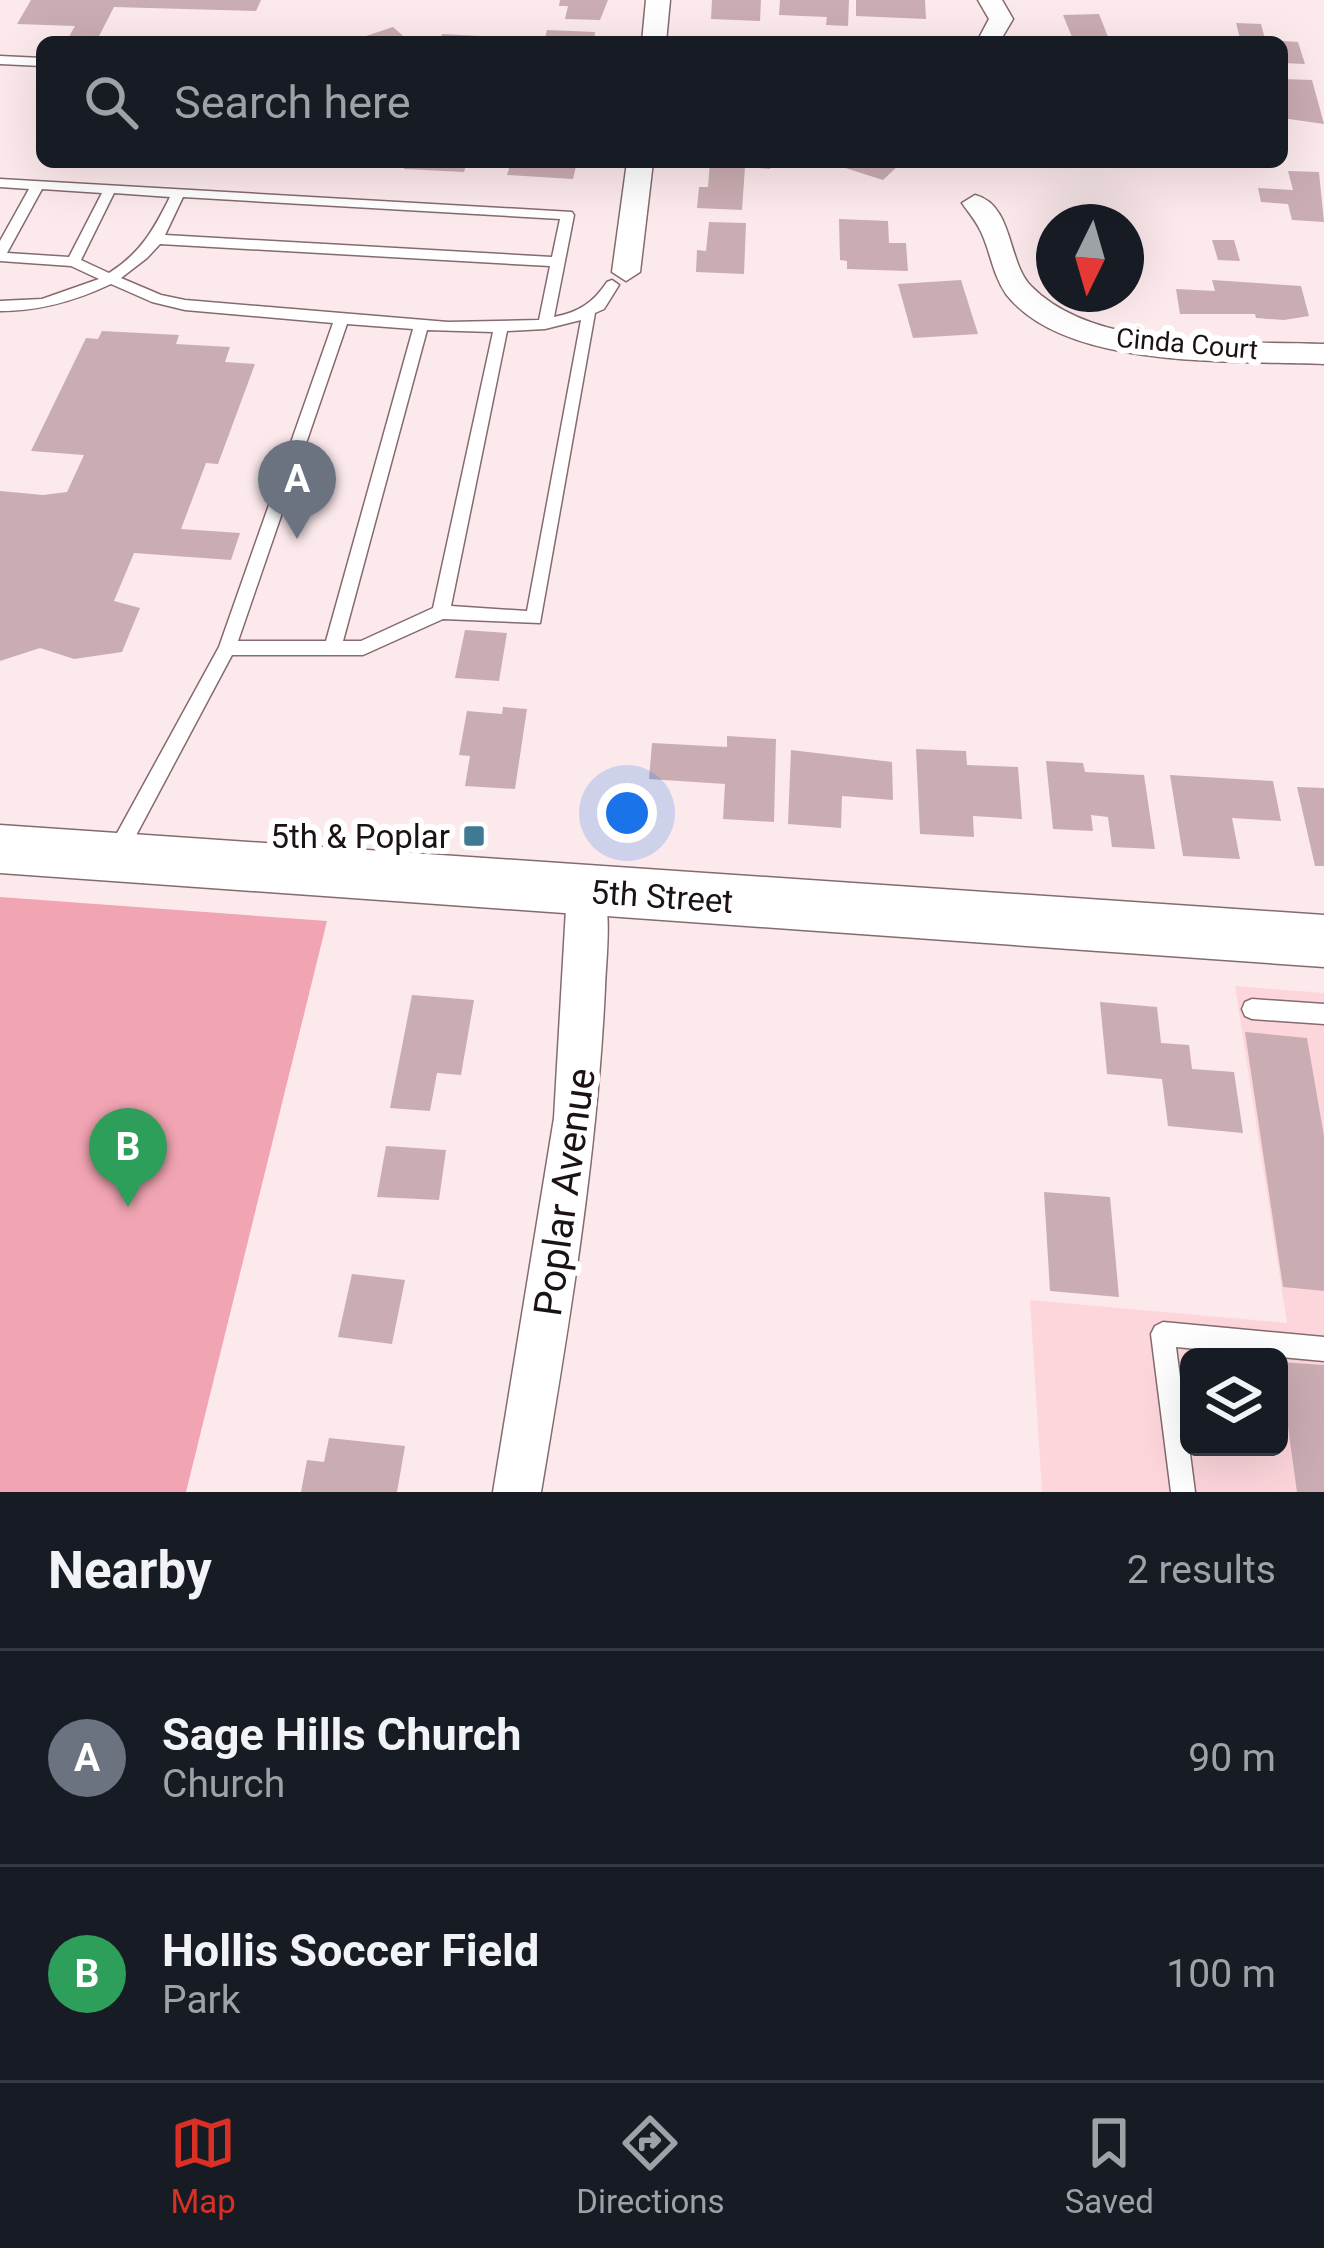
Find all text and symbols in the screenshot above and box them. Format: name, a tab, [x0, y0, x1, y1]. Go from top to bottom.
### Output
search box	[36, 36, 1288, 168]
icon: search	[78, 69, 144, 135]
text: Search here	[174, 76, 411, 129]
north arrow	[1036, 204, 1144, 312]
street label: Cinda Court	[1115, 322, 1259, 366]
pin: A	[258, 440, 336, 539]
your location	[597, 783, 657, 843]
place label: 5th & Poplar	[270, 817, 450, 856]
marker: 5th & Poplar	[461, 823, 487, 849]
street label: 5th Street	[589, 872, 735, 921]
street label: Poplar Avenue	[525, 1065, 605, 1319]
pin: B	[89, 1108, 167, 1207]
map controls	[1180, 1348, 1288, 1456]
button: layers	[1180, 1348, 1288, 1456]
text: Nearby	[48, 1541, 212, 1600]
text: 2 results	[1127, 1547, 1276, 1593]
text: Sage Hills Church	[162, 1708, 521, 1761]
text: A	[74, 1735, 100, 1781]
text: 90 m	[1188, 1735, 1276, 1781]
text: Church	[162, 1761, 285, 1807]
text: Hollis Soccer Field	[162, 1924, 539, 1977]
text: B	[75, 1951, 99, 1997]
text: 100 m	[1166, 1951, 1276, 1997]
text: Park	[162, 1977, 241, 2023]
tab: Map	[170, 2110, 236, 2221]
tab: Directions	[576, 2110, 725, 2221]
tab: Saved	[1065, 2110, 1154, 2221]

